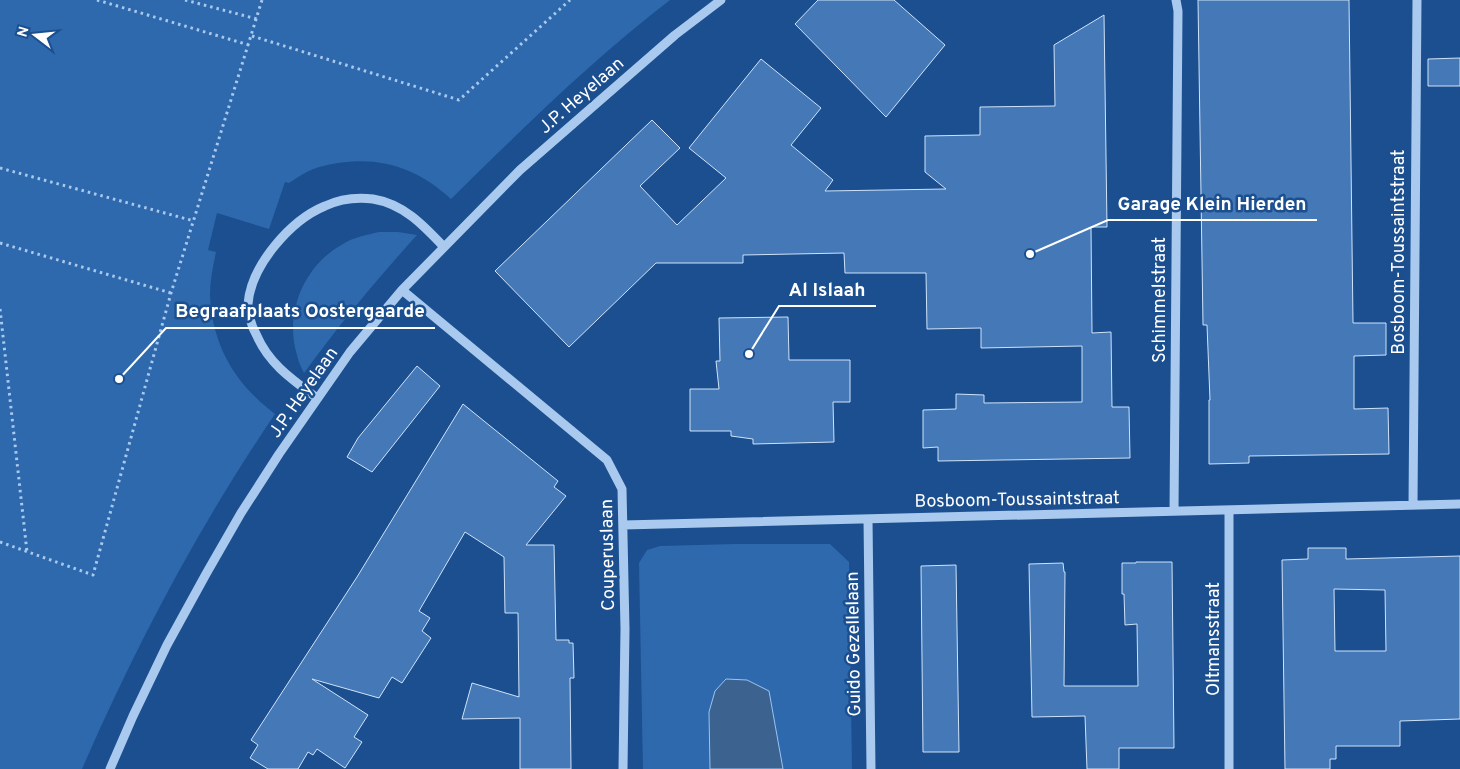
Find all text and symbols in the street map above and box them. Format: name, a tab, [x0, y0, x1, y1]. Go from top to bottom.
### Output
north arrow	[10, 10, 60, 60]
text: N	[14, 25, 34, 39]
street label: J.P. Heyelaan	[535, 53, 629, 139]
street label: Bosboom-Toussaintstraat	[1388, 149, 1411, 355]
callout: Garage Klein Hierden	[1108, 186, 1317, 220]
text: Garage Klein Hierden	[1117, 193, 1307, 217]
street label: Schimmelstraat	[1149, 237, 1172, 363]
callout: Al Islaah	[779, 272, 876, 306]
text: Al Islaah	[789, 279, 865, 303]
callout: Begraafplaats Oostergaarde	[166, 294, 435, 328]
text: Begraafplaats Oostergaarde	[175, 300, 425, 324]
street label: J.P. Heyelaan	[264, 343, 344, 443]
street label: Bosboom-Toussaintstraat	[914, 487, 1120, 514]
street label: Couperuslaan	[596, 499, 621, 611]
street label: Guido Gezellelaan	[842, 571, 867, 717]
street label: Oltmansstraat	[1203, 582, 1226, 696]

